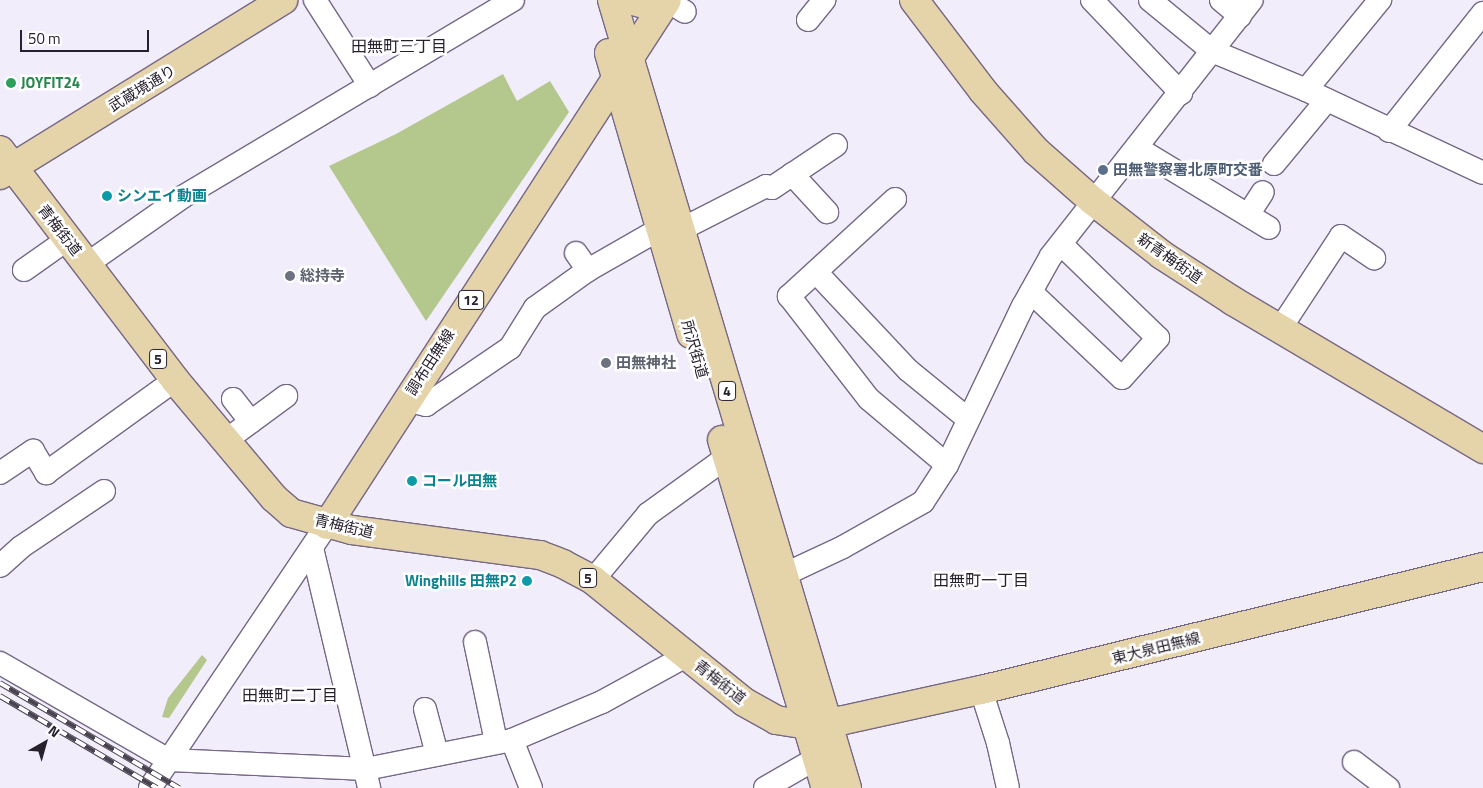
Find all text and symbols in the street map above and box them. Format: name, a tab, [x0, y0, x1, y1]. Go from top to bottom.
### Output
scale bar	[22, 20, 151, 52]
text: 50 m	[28, 27, 61, 50]
district label: 田無町三丁目	[351, 36, 447, 56]
street label: 武蔵境通り	[105, 61, 179, 115]
place label: JOYFIT24	[21, 74, 80, 92]
marker: JOYFIT24	[5, 77, 17, 89]
place label: 田無警察署北原町交番	[1113, 161, 1263, 179]
marker: 田無警察署北原町交番	[1097, 164, 1109, 176]
place label: シンエイ動画	[117, 187, 207, 205]
marker: シンエイ動画	[101, 190, 113, 202]
street label: 青梅街道	[34, 201, 86, 259]
street label: 新青梅街道	[1134, 229, 1206, 287]
place label: 総持寺	[300, 267, 345, 285]
marker: 総持寺	[284, 270, 296, 282]
road number: 12	[457, 288, 485, 312]
street label: 所沢街道	[678, 318, 712, 380]
street label: 調布田無線	[402, 326, 458, 398]
road number: 5	[148, 348, 168, 370]
place label: 田無神社	[616, 354, 676, 372]
marker: 田無神社	[600, 357, 612, 369]
road number: 4	[717, 380, 737, 402]
place label: コール田無	[422, 472, 497, 490]
marker: コール田無	[406, 475, 418, 487]
street label: 青梅街道	[313, 510, 375, 542]
road number: 5	[578, 566, 598, 590]
district label: 田無町一丁目	[933, 570, 1029, 590]
place label: Winghills 田無P2	[405, 572, 517, 590]
marker: Winghills 田無P2	[521, 575, 533, 587]
street label: 東大泉田無線	[1110, 628, 1202, 668]
street label: 青梅街道	[691, 656, 749, 708]
district label: 田無町二丁目	[242, 685, 338, 705]
north arrow	[20, 718, 70, 768]
text: N	[44, 720, 65, 742]

